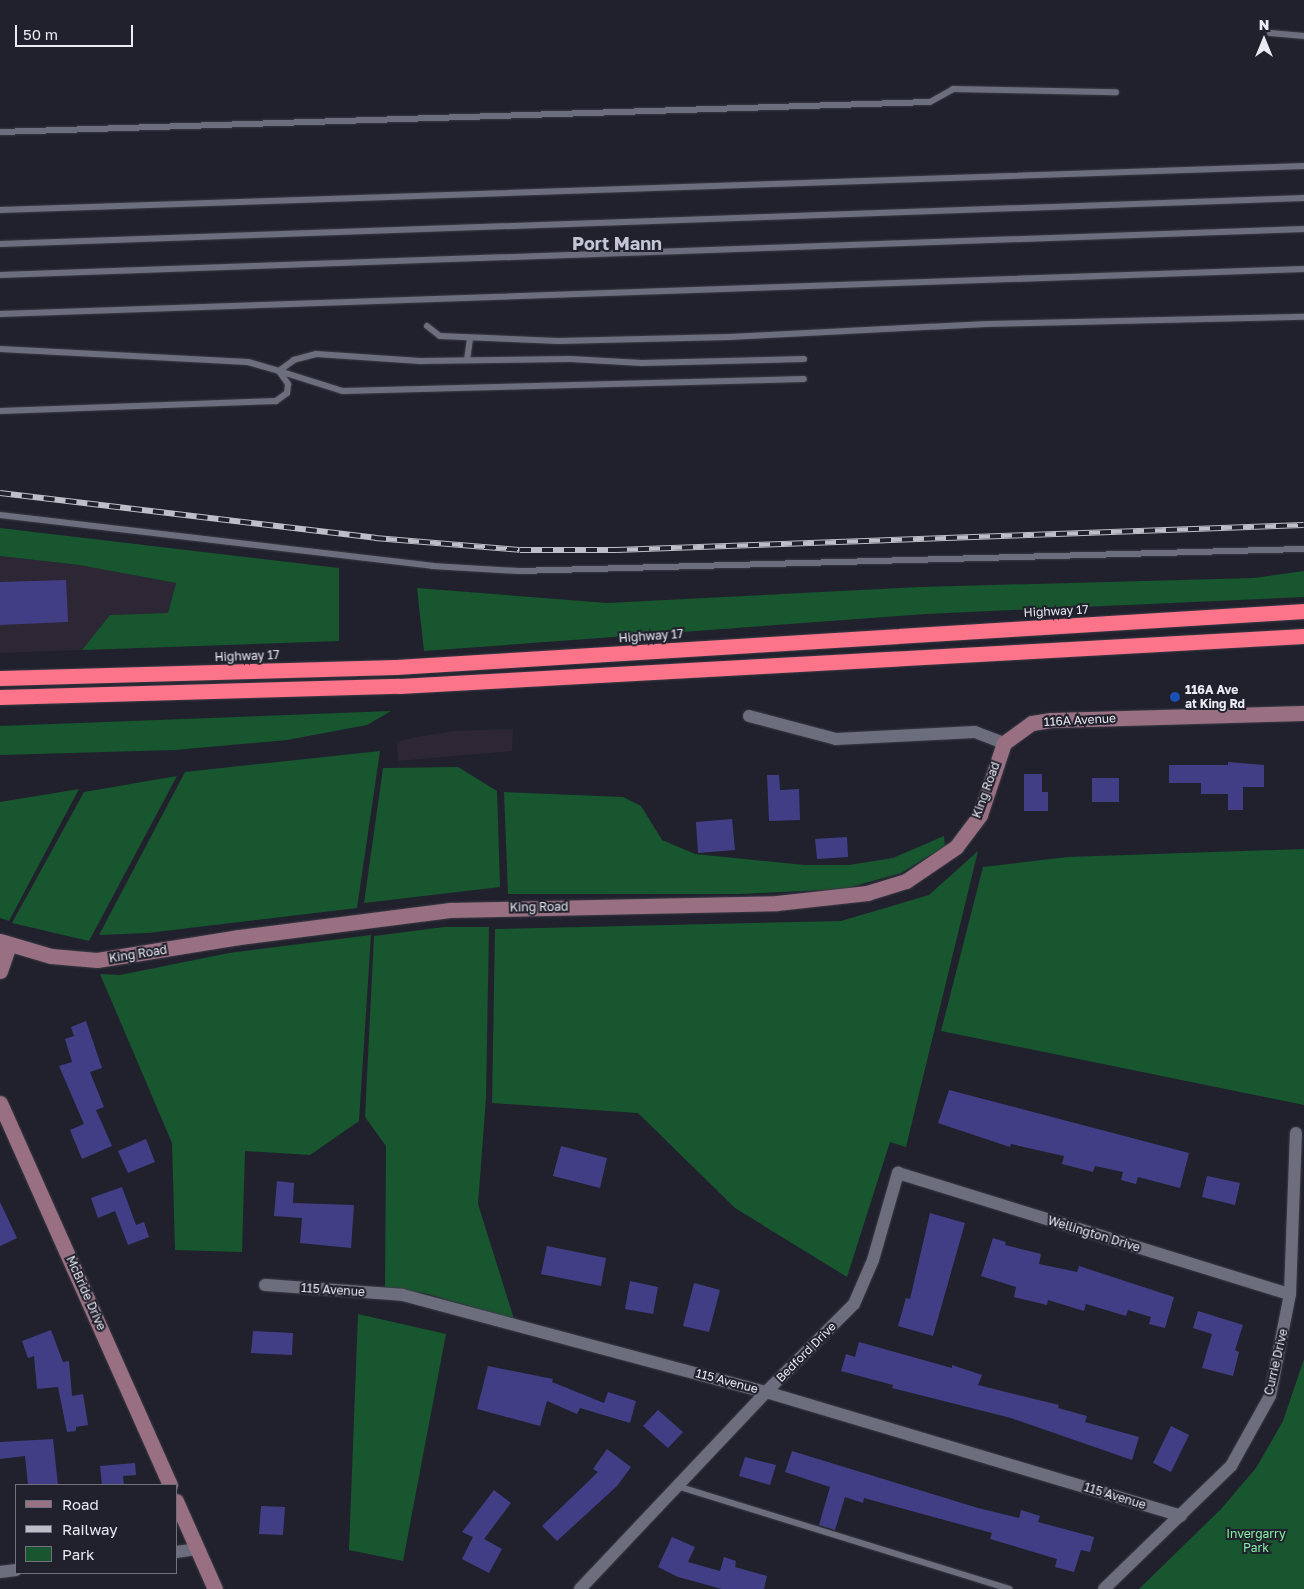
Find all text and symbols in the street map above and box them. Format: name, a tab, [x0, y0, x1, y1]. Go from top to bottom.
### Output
scale bar	[18, 15, 135, 47]
north arrow	[1239, 15, 1289, 65]
text: N	[1259, 16, 1269, 33]
text: 50 m	[23, 25, 58, 43]
district label: Port Mann	[572, 232, 662, 254]
street label: Highway 17	[1023, 602, 1089, 620]
street label: Highway 17	[618, 627, 684, 645]
street label: Highway 17	[214, 648, 280, 664]
place label: 116A Ave at King Rd	[1185, 683, 1245, 711]
marker: 116A Ave at King Rd	[1169, 691, 1181, 703]
street label: 116A Avenue	[1044, 711, 1116, 729]
street label: King Road	[969, 760, 1003, 820]
street label: King Road	[510, 899, 568, 915]
street label: King Road	[108, 942, 168, 966]
street label: Wellington Drive	[1046, 1213, 1142, 1255]
street label: McBride Drive	[63, 1254, 109, 1332]
street label: 115 Avenue	[301, 1281, 365, 1299]
street label: Bedford Drive	[773, 1319, 839, 1385]
street label: Currie Drive	[1261, 1327, 1291, 1397]
street label: 115 Avenue	[694, 1366, 760, 1396]
street label: 115 Avenue	[1082, 1480, 1148, 1512]
legend	[15, 1484, 178, 1574]
text: Road	[62, 1495, 99, 1513]
text: Railway	[62, 1520, 118, 1538]
park label: Invergarry Park	[1226, 1527, 1286, 1555]
text: Park	[62, 1545, 94, 1563]

